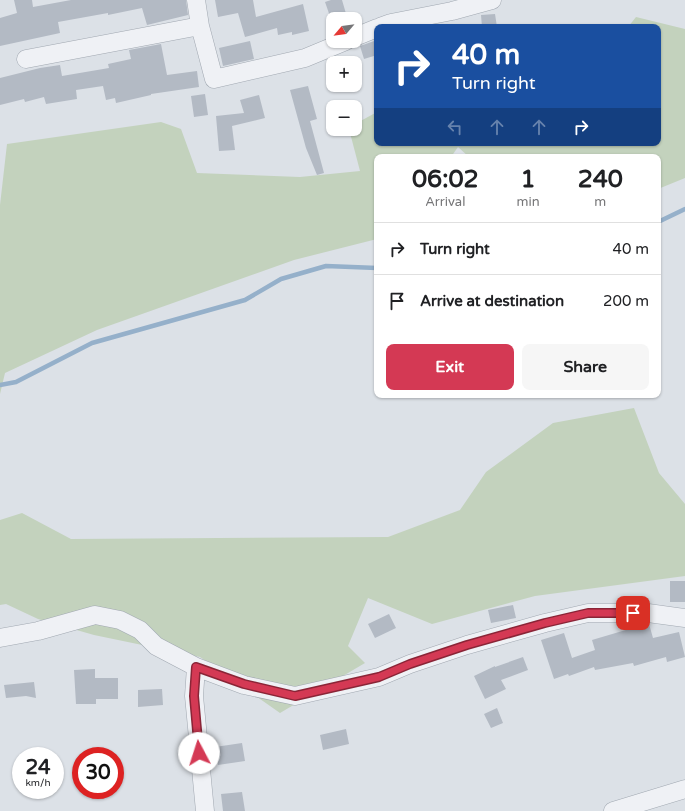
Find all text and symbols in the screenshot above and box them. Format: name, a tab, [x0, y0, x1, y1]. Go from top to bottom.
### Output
north arrow	[326, 12, 362, 48]
map controls	[326, 12, 362, 136]
text: 40 m	[452, 38, 520, 72]
icon: right	[386, 40, 438, 92]
button: +	[326, 56, 362, 92]
text: Turn right	[452, 72, 536, 94]
button: −	[326, 100, 362, 136]
icon: left	[444, 116, 466, 138]
icon: ahead	[486, 116, 508, 138]
icon: ahead	[528, 116, 550, 138]
icon: right	[570, 116, 592, 138]
text: 06:02	[412, 165, 479, 194]
text: 1	[521, 165, 536, 194]
text: 240	[578, 165, 623, 194]
text: Arrival	[425, 194, 465, 210]
text: min	[517, 194, 540, 210]
text: m	[594, 194, 606, 210]
icon: right	[386, 238, 408, 260]
text: Turn right	[420, 240, 490, 258]
text: 40 m	[612, 240, 649, 258]
icon: arrive	[386, 290, 408, 312]
text: Arrive at destination	[420, 292, 564, 310]
text: 200 m	[603, 292, 649, 310]
button: Exit	[386, 344, 514, 390]
button: Share	[522, 344, 649, 390]
pin	[616, 596, 650, 630]
icon: arrive	[622, 602, 644, 624]
position arrow	[178, 732, 220, 774]
speed limit sign: 30	[72, 747, 124, 799]
text: 24	[25, 756, 51, 780]
text: km/h	[25, 777, 51, 789]

